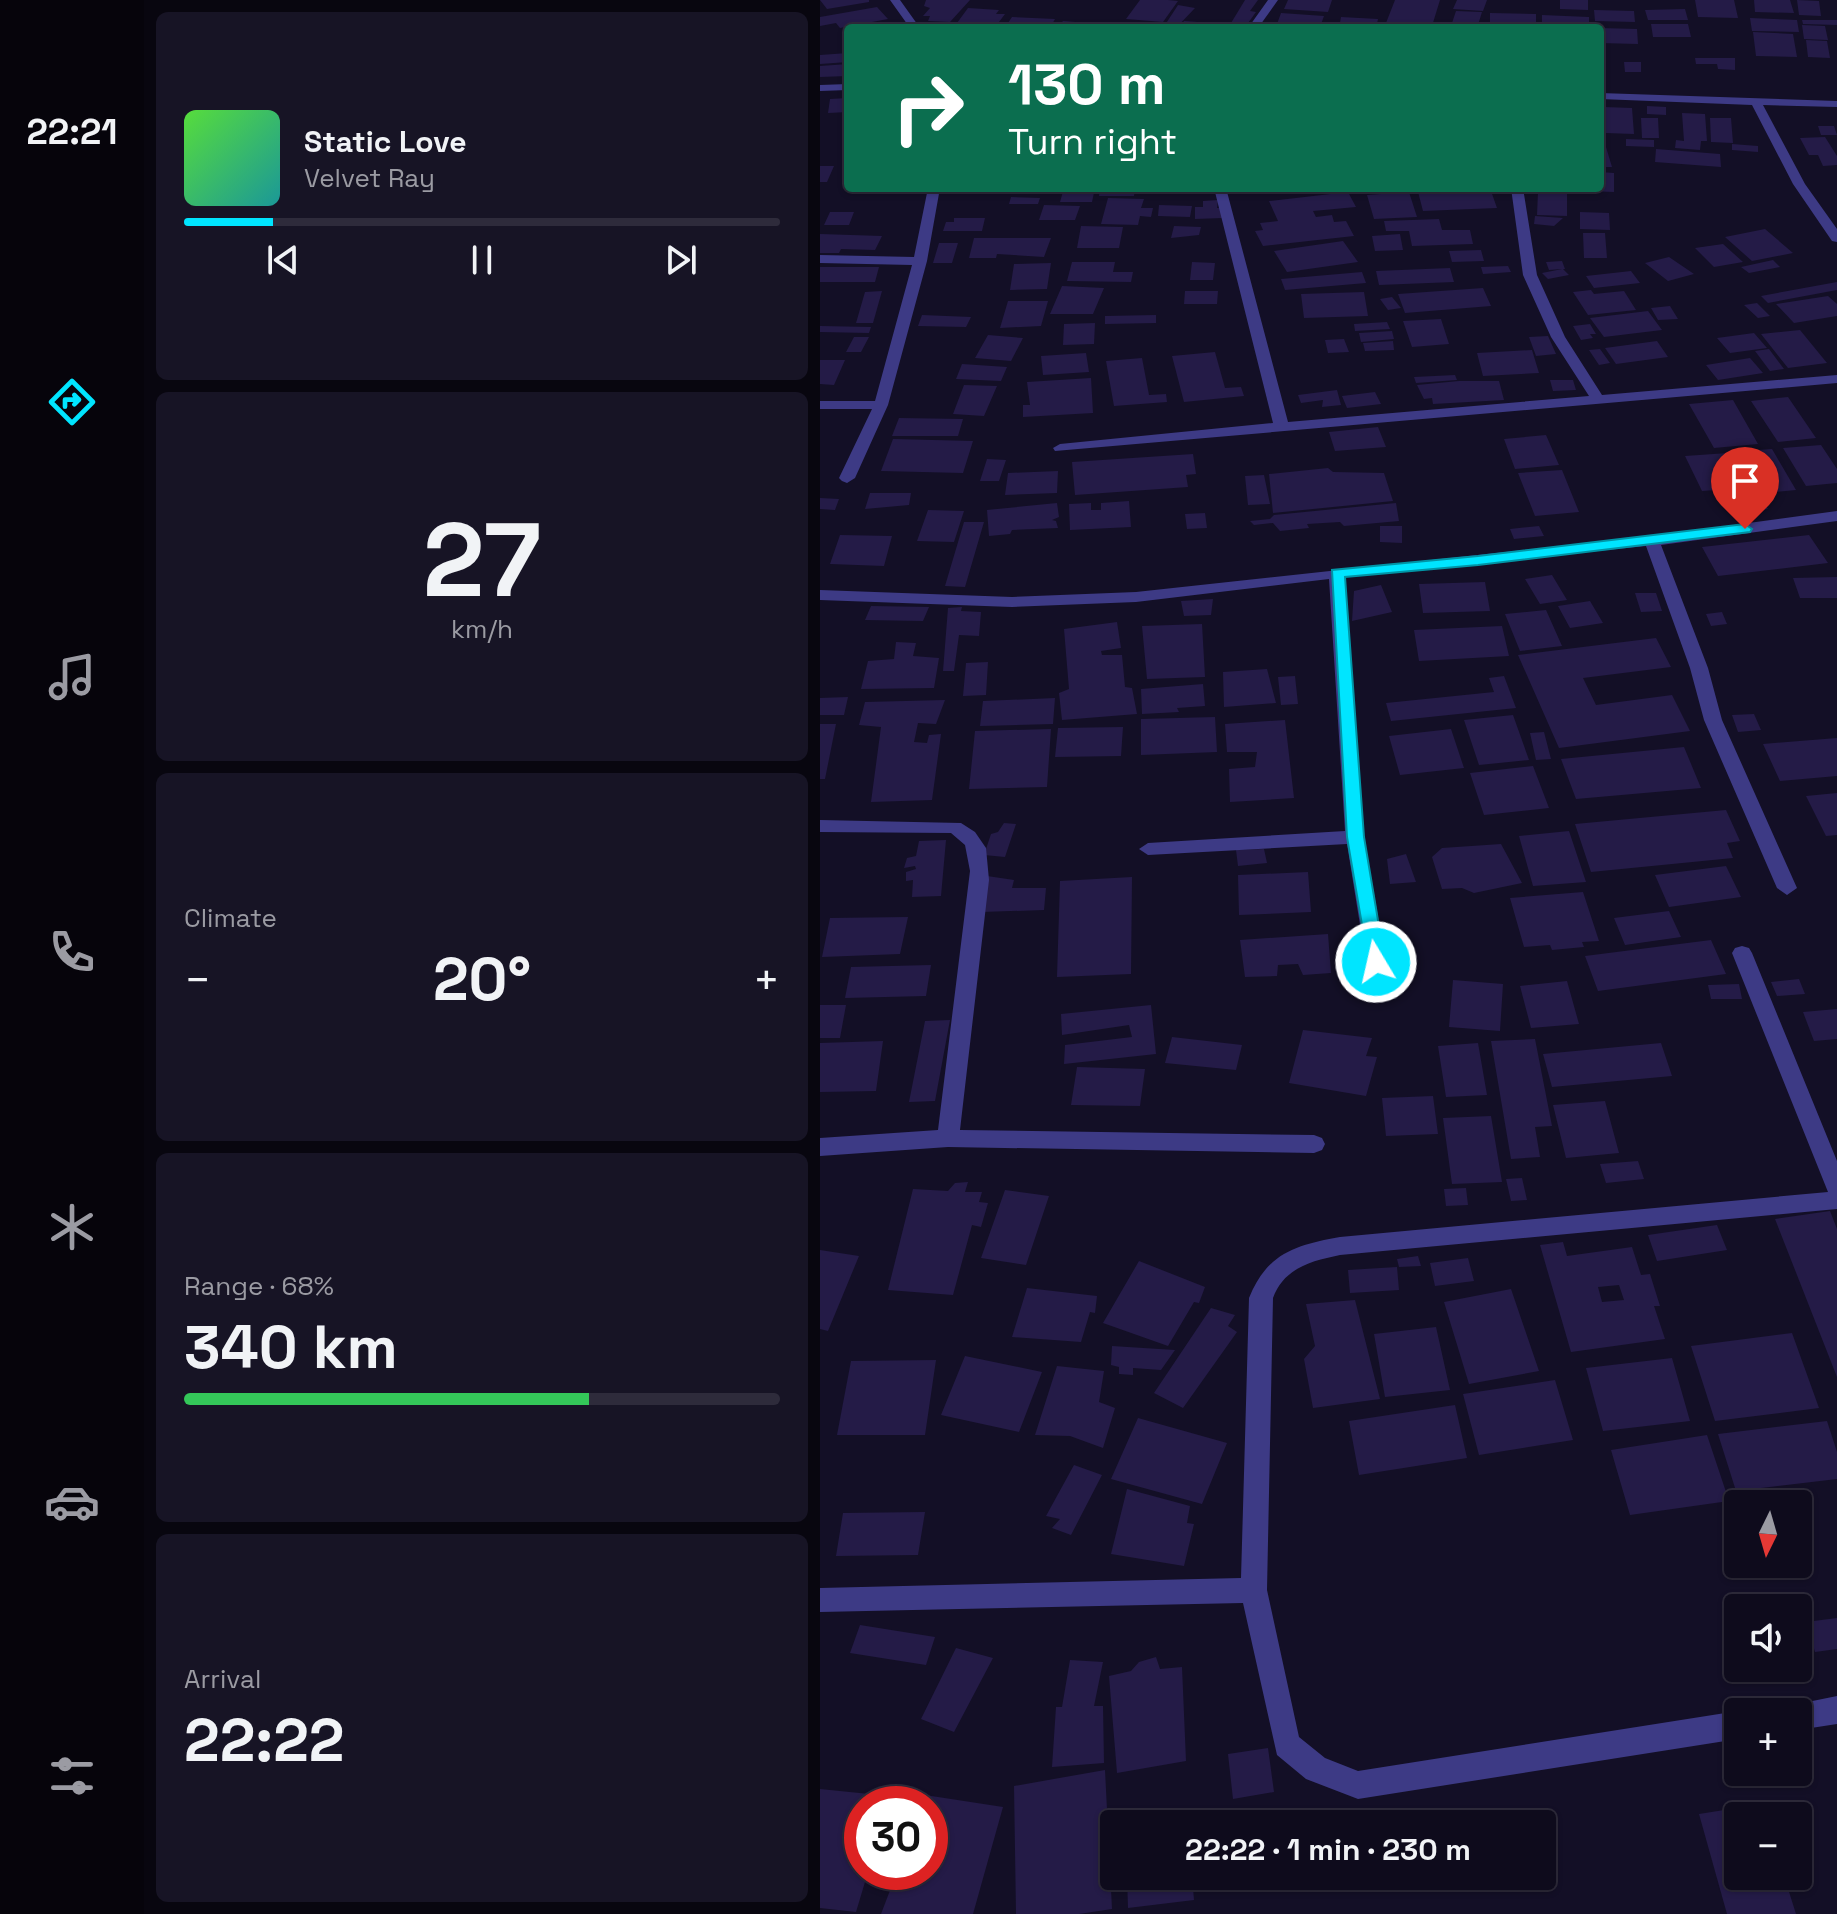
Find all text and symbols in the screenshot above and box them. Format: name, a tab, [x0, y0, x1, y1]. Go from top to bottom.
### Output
text: 130 m	[1008, 49, 1166, 120]
icon: right	[876, 56, 980, 160]
text: 22:21	[26, 109, 118, 155]
text: Turn right	[1008, 119, 1177, 165]
text: Static Love	[304, 122, 467, 161]
text: Velvet Ray	[304, 161, 435, 195]
icon: previous	[261, 238, 305, 282]
icon: pause	[460, 238, 504, 282]
icon: next	[659, 238, 703, 282]
icon: directions	[44, 374, 100, 430]
pin	[1711, 447, 1779, 529]
icon: arrive	[1723, 459, 1767, 503]
text: 27	[423, 494, 541, 626]
text: km/h	[451, 612, 513, 646]
icon: music	[44, 649, 100, 705]
text: Climate	[184, 901, 277, 935]
position arrow	[1334, 920, 1418, 1004]
icon: phone	[44, 924, 100, 980]
text: 20°	[433, 941, 531, 1018]
text: −	[184, 952, 211, 1008]
text: +	[753, 952, 780, 1008]
icon: climate	[44, 1199, 100, 1255]
text: Range · 68%	[184, 1269, 334, 1303]
text: 340 km	[184, 1309, 398, 1386]
icon: car	[44, 1474, 100, 1530]
north arrow	[1724, 1490, 1812, 1578]
map controls	[1724, 1490, 1812, 1890]
button: sound	[1724, 1594, 1812, 1682]
text: Arrival	[184, 1662, 261, 1696]
button: +	[1724, 1698, 1812, 1786]
text: 22:22	[184, 1702, 344, 1779]
icon: filters	[44, 1748, 100, 1804]
speed limit sign: 30	[844, 1786, 948, 1890]
button: −	[1724, 1802, 1812, 1890]
text: 22:22 · 1 min · 230 m	[1185, 1830, 1471, 1869]

